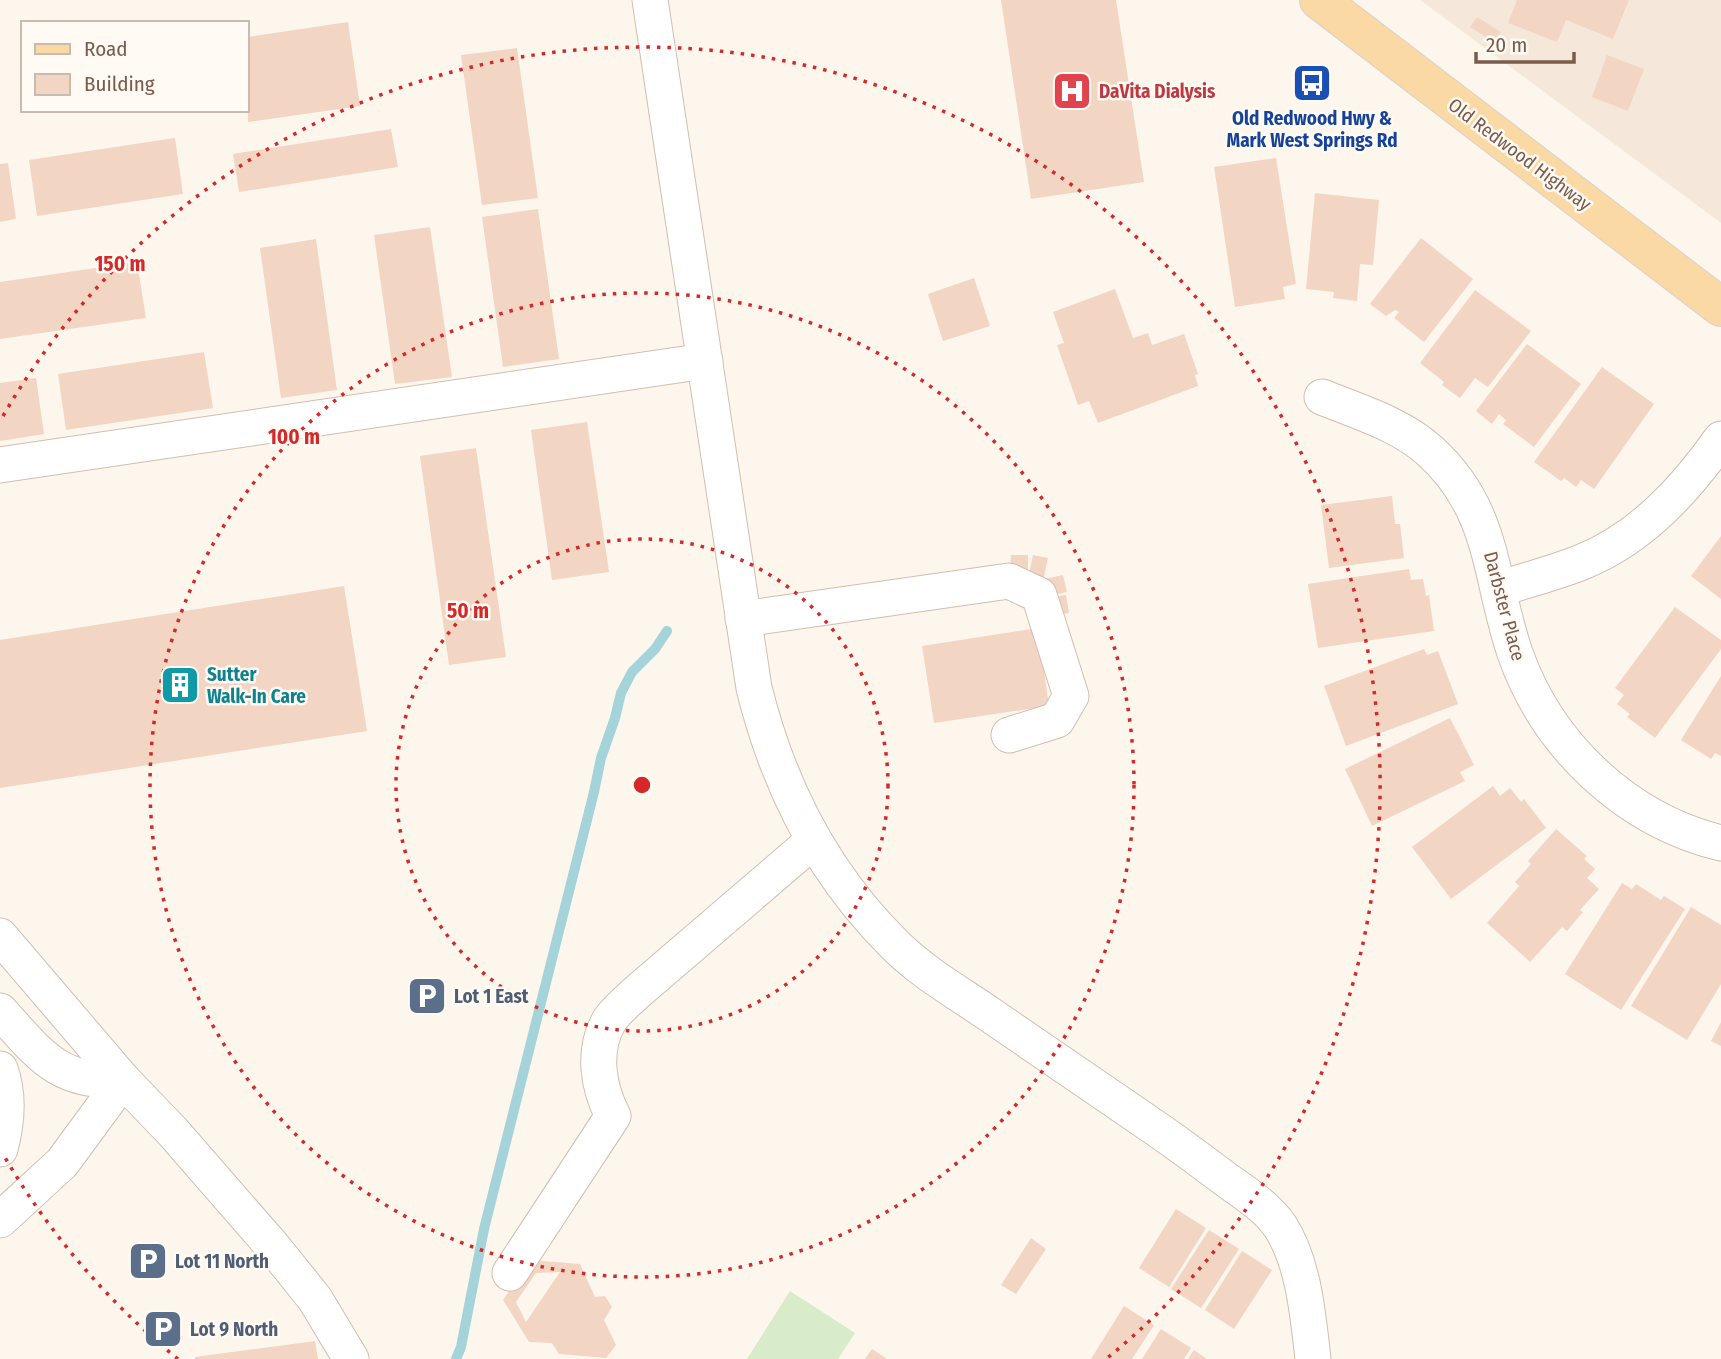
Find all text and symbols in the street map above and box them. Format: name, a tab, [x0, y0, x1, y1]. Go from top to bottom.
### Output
legend	[21, 21, 248, 112]
scale bar	[1476, 21, 1574, 65]
text: 20 m	[1486, 32, 1527, 58]
text: Road	[84, 36, 128, 62]
bus stop icon: Old Redwood Hwy & Mark West Springs Rd	[1291, 62, 1333, 104]
hospital icon: DaVita Dialysis	[1051, 70, 1093, 112]
text: Building	[84, 71, 155, 97]
place label: DaVita Dialysis	[1099, 80, 1216, 103]
street label: Old Redwood Highway	[1444, 93, 1596, 216]
place label: Old Redwood Hwy & Mark West Springs Rd	[1226, 107, 1398, 152]
text: 150 m	[94, 251, 146, 277]
text: 100 m	[268, 424, 320, 450]
street label: Darbster Place	[1479, 549, 1530, 663]
text: 50 m	[447, 598, 489, 624]
place label: Sutter Walk-In Care	[207, 663, 306, 708]
building icon: Sutter Walk-In Care	[159, 664, 201, 706]
centre of rings	[630, 773, 654, 797]
parking icon: Lot 1 East	[406, 975, 448, 1017]
place label: Lot 1 East	[454, 985, 529, 1008]
parking icon: Lot 11 North	[127, 1240, 169, 1282]
place label: Lot 11 North	[175, 1250, 269, 1273]
parking icon: Lot 9 North	[142, 1308, 184, 1350]
place label: Lot 9 North	[190, 1318, 278, 1341]

